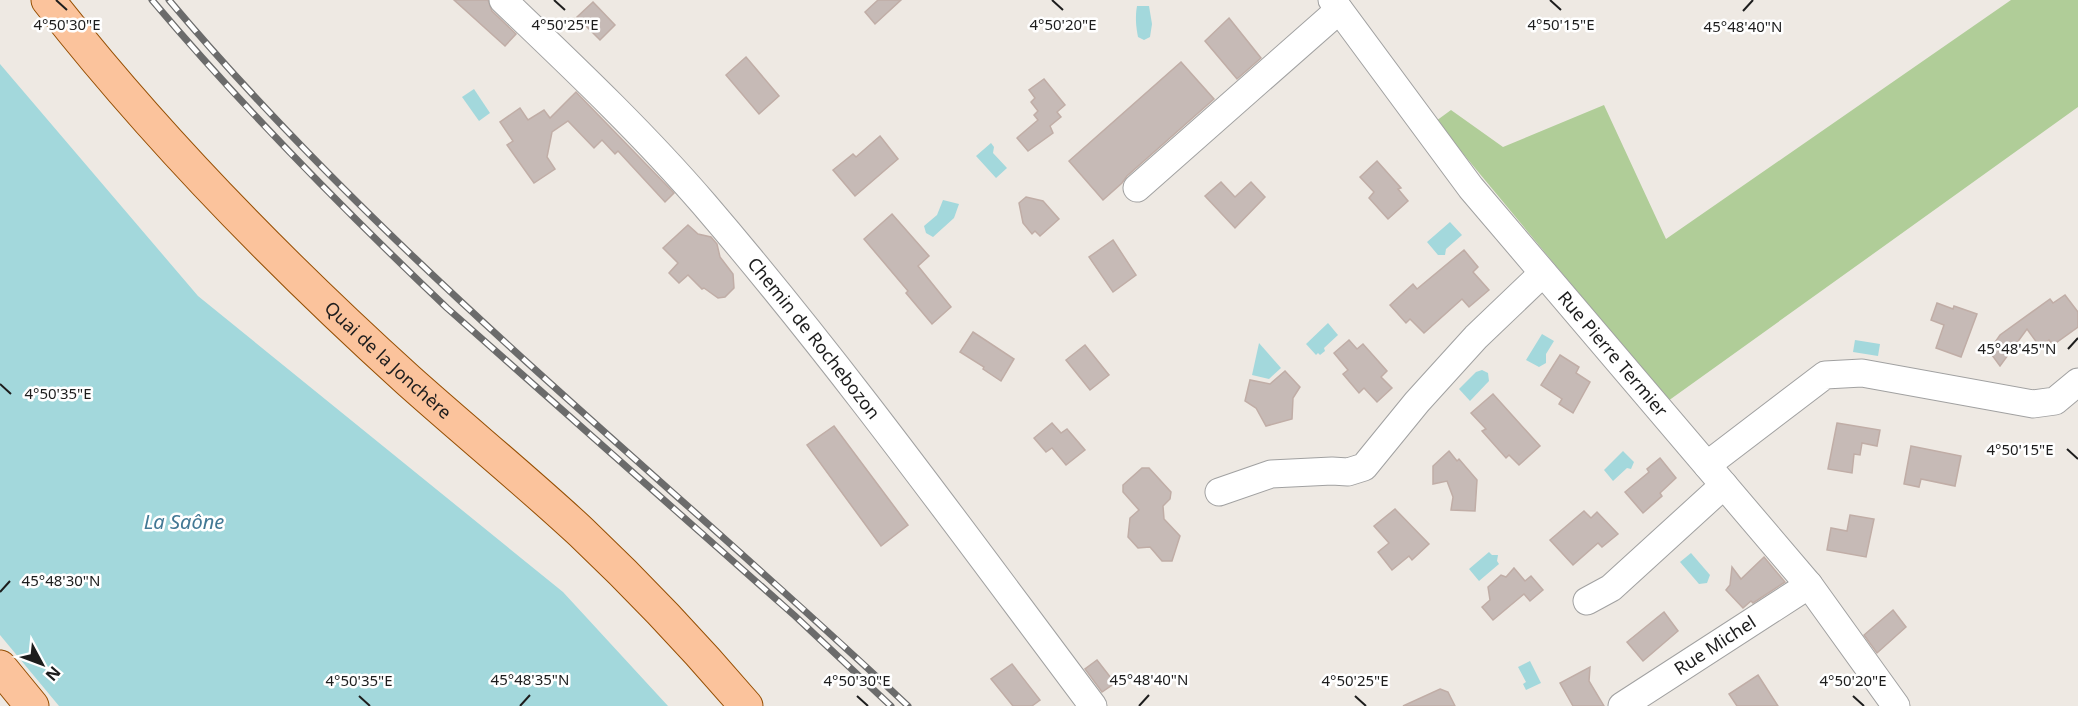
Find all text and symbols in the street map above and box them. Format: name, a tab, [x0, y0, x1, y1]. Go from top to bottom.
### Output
text: 4°50'30"E	[33, 14, 101, 34]
text: 4°50'25"E	[531, 14, 599, 34]
text: 4°50'20"E	[1029, 14, 1097, 34]
text: 4°50'15"E	[1527, 14, 1595, 34]
text: 45°48'40"N	[1704, 16, 1782, 36]
street label: Chemin de Rochebozon	[743, 252, 886, 424]
street label: Rue Pierre Termier	[1553, 286, 1674, 422]
street label: Quai de la Jonchère	[320, 296, 457, 424]
text: 45°48'45"N	[1978, 338, 2056, 358]
text: 4°50'35"E	[24, 383, 92, 403]
text: 4°50'15"E	[1986, 439, 2054, 459]
water label: La Saône	[144, 508, 224, 535]
text: 45°48'30"N	[22, 570, 100, 590]
street label: Rue Michel	[1669, 610, 1760, 680]
north arrow	[12, 634, 72, 694]
text: N	[41, 662, 66, 686]
text: 45°48'35"N	[491, 669, 569, 689]
text: 45°48'40"N	[1110, 669, 1188, 689]
text: 4°50'35"E	[325, 670, 393, 690]
text: 4°50'30"E	[823, 670, 891, 690]
text: 4°50'25"E	[1321, 670, 1389, 690]
text: 4°50'20"E	[1819, 670, 1887, 690]

